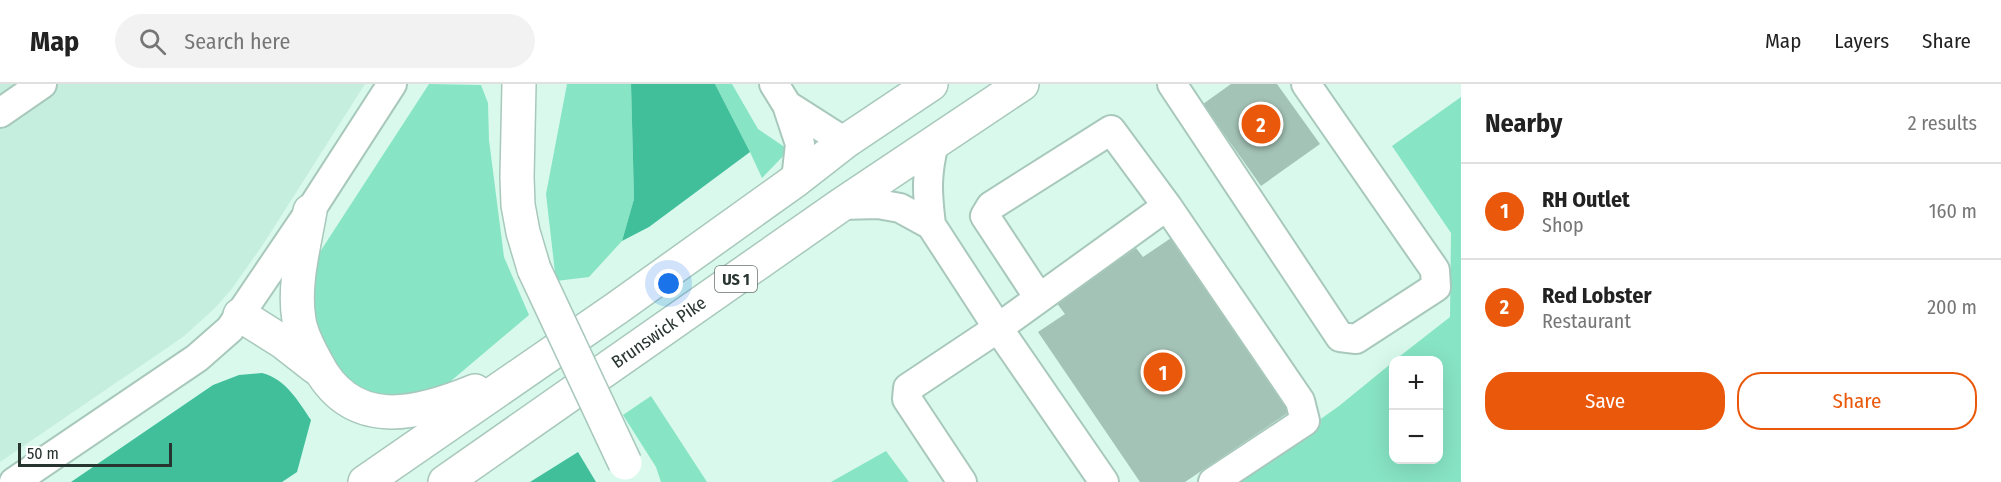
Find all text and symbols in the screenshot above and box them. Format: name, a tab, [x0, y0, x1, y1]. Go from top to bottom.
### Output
search box	[115, 14, 535, 68]
text: Map	[30, 25, 79, 58]
icon: search	[136, 25, 169, 58]
text: Search here	[184, 28, 290, 55]
text: Map	[1765, 28, 1801, 54]
text: Layers	[1834, 28, 1889, 54]
text: Share	[1922, 28, 1971, 54]
pin: 2	[1242, 102, 1280, 147]
text: Nearby	[1485, 108, 1562, 139]
text: 2 results	[1908, 111, 1977, 135]
text: RH Outlet	[1542, 186, 1630, 213]
text: 1	[1500, 199, 1509, 223]
text: 160 m	[1929, 199, 1977, 223]
text: Shop	[1542, 213, 1584, 237]
road number: US 1	[715, 266, 757, 292]
your location	[654, 269, 683, 298]
text: Red Lobster	[1542, 282, 1651, 309]
street label: Brunswick Pike	[607, 292, 710, 373]
text: 2	[1500, 295, 1509, 319]
text: 200 m	[1927, 295, 1977, 319]
text: Restaurant	[1542, 309, 1631, 333]
pin: 1	[1144, 350, 1182, 394]
map controls	[1389, 356, 1443, 464]
button: +	[1389, 356, 1443, 410]
button: Save	[1485, 372, 1725, 430]
button: Share	[1737, 372, 1977, 430]
button: −	[1389, 410, 1443, 464]
scale bar	[18, 440, 172, 468]
text: 50 m	[27, 444, 59, 463]

